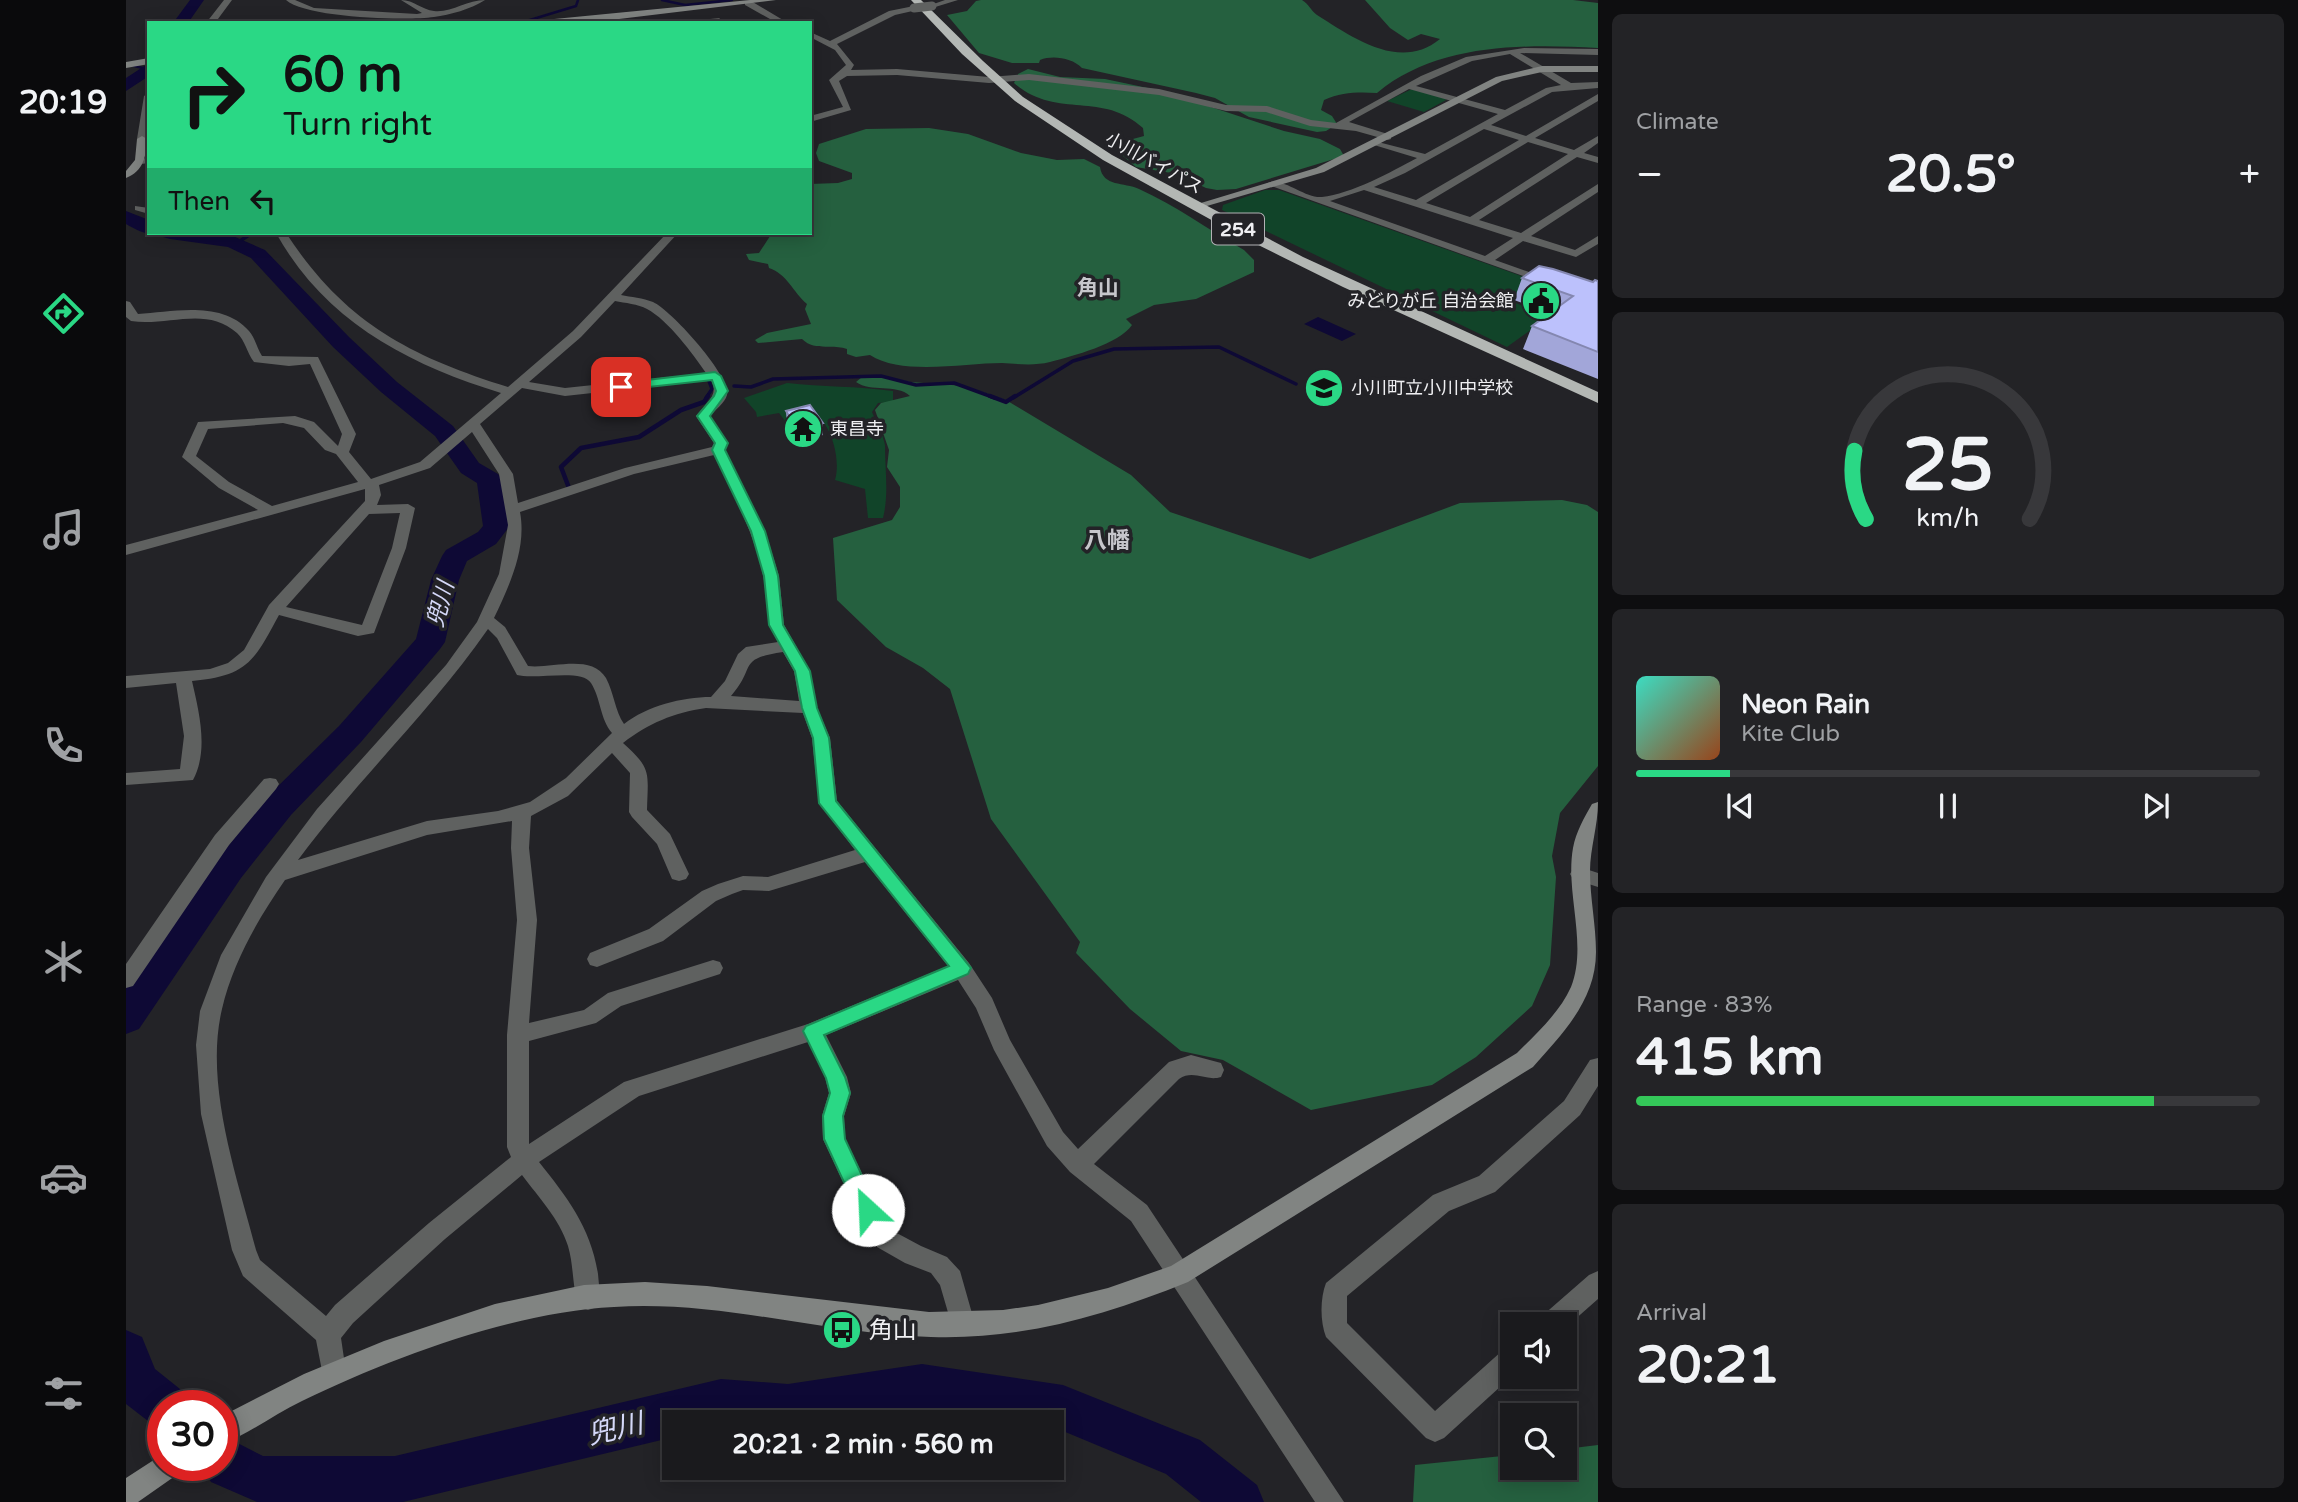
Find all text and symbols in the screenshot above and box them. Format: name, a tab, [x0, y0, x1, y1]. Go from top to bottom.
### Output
text: 60 m	[283, 46, 402, 105]
icon: right	[168, 49, 259, 140]
text: 20:19	[19, 84, 107, 122]
text: Turn right	[283, 106, 432, 144]
text: Climate	[1636, 108, 1719, 136]
street label: 小川バイパス	[1102, 127, 1206, 199]
text: 20.5°	[1886, 143, 2016, 206]
text: −	[1636, 152, 1663, 198]
text: +	[2239, 152, 2260, 198]
icon: left	[244, 182, 282, 220]
text: Then	[168, 186, 230, 217]
road number: 254	[1212, 214, 1264, 244]
district label: 角山	[1077, 276, 1119, 301]
public building icon: みどりが丘 自治会館	[1520, 280, 1562, 322]
icon: directions	[39, 289, 88, 338]
place label: みどりが丘 自治会館	[1347, 290, 1514, 312]
pin	[591, 357, 651, 417]
school or university icon: 小川町立小川中学校	[1303, 367, 1345, 409]
icon: arrive	[602, 368, 640, 406]
place label: 小川町立小川中学校	[1351, 377, 1513, 399]
temple icon: 東昌寺	[782, 408, 824, 450]
place label: 東昌寺	[830, 418, 884, 440]
text: 25	[1902, 423, 1994, 511]
text: km/h	[1917, 503, 1979, 533]
icon: music	[39, 505, 88, 554]
district label: 八幡	[1084, 527, 1130, 555]
water label: 兜川	[421, 576, 461, 630]
text: Neon Rain	[1741, 689, 1870, 720]
text: Kite Club	[1741, 720, 1840, 748]
icon: phone	[39, 721, 88, 770]
icon: previous	[1721, 787, 1759, 825]
icon: pause	[1929, 787, 1967, 825]
icon: next	[2137, 787, 2175, 825]
icon: climate	[39, 937, 88, 986]
text: Range · 83%	[1636, 991, 1772, 1019]
text: 415 km	[1636, 1026, 1824, 1089]
icon: car	[39, 1153, 88, 1202]
position arrow	[831, 1173, 905, 1247]
text: Arrival	[1636, 1299, 1707, 1327]
bus stop icon: 角山	[821, 1309, 863, 1351]
map controls	[1500, 1312, 1577, 1480]
button: sound	[1500, 1312, 1577, 1389]
place label: 角山	[869, 1316, 917, 1345]
text: 20:21	[1636, 1334, 1780, 1397]
icon: filters	[39, 1369, 88, 1418]
speed limit sign: 30	[147, 1390, 238, 1481]
button: search	[1500, 1403, 1577, 1480]
water label: 兜川	[584, 1405, 649, 1452]
text: 20:21 · 2 min · 560 m	[732, 1429, 994, 1460]

